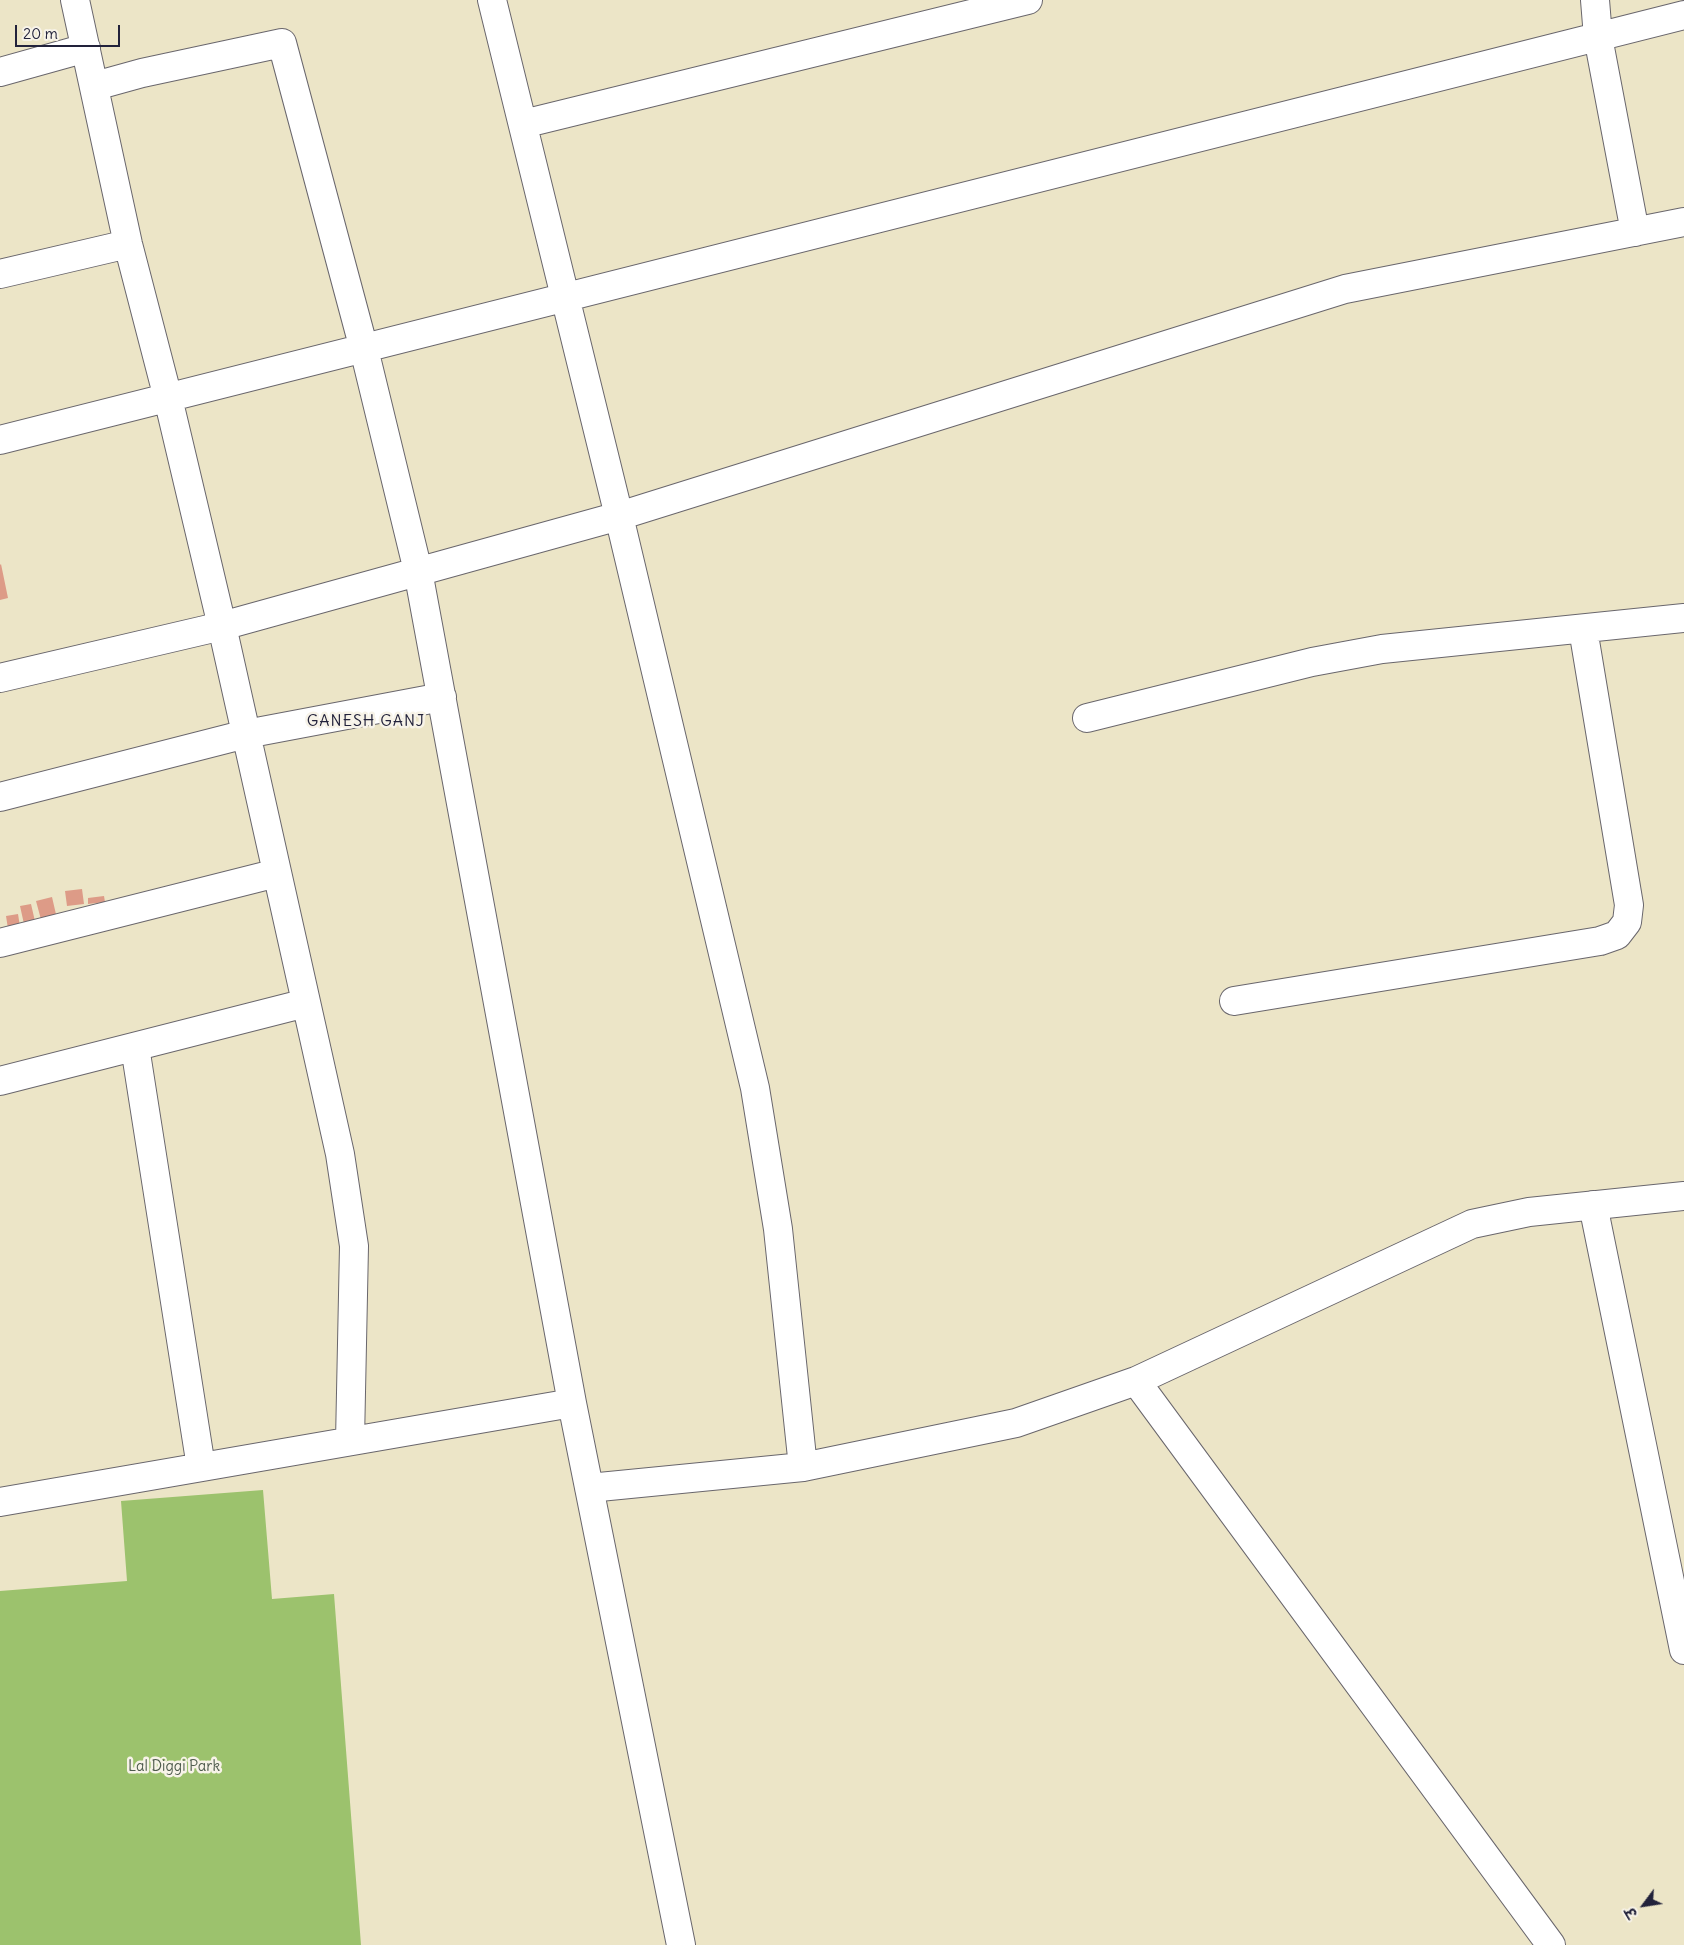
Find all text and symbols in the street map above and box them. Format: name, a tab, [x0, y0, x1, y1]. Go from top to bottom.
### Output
scale bar	[18, 15, 122, 47]
text: 20 m	[23, 24, 58, 43]
district label: GANESH GANJ	[305, 711, 427, 731]
park label: Lal Diggi Park	[128, 1758, 220, 1776]
north arrow	[1619, 1880, 1669, 1930]
text: उ	[1621, 1904, 1641, 1921]

